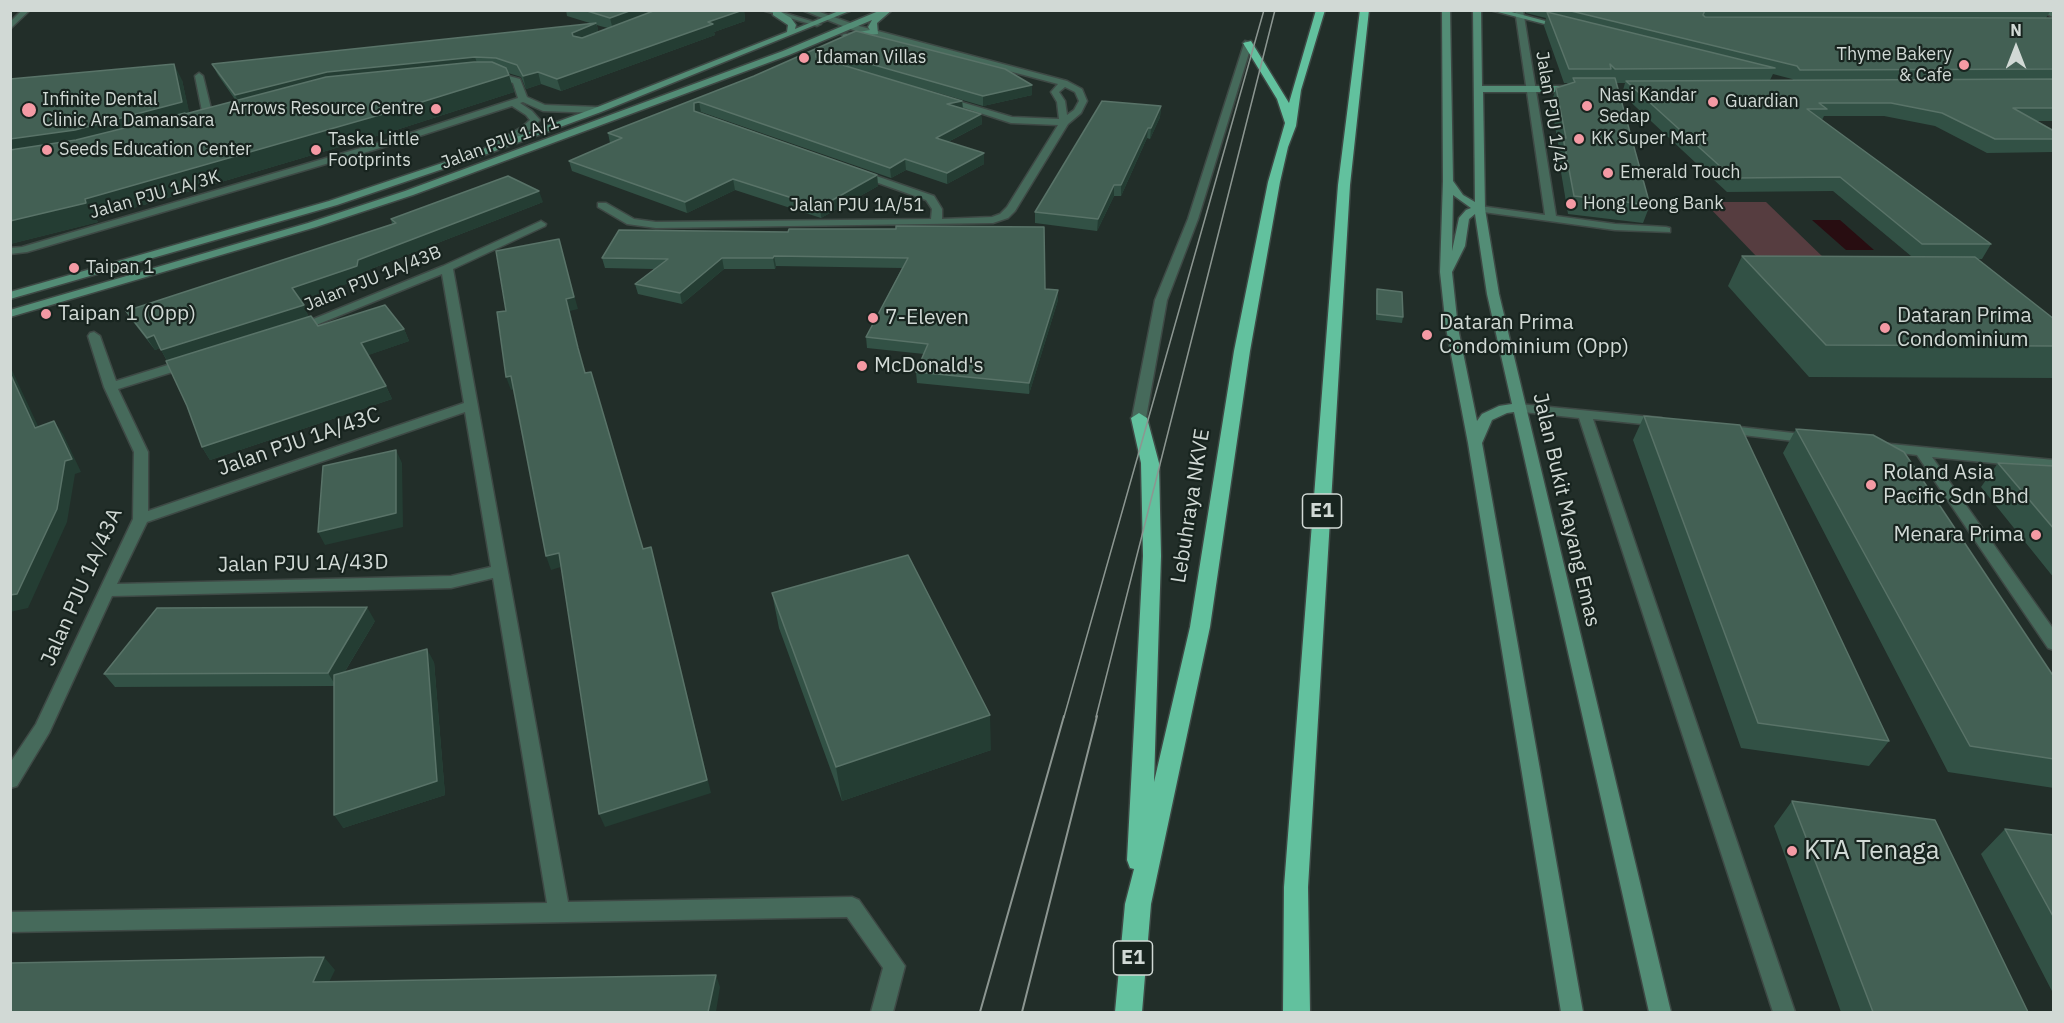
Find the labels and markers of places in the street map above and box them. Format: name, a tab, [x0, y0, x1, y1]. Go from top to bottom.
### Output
place label: Thyme Bakery & Cafe	[1837, 44, 1952, 86]
place label: Idaman Villas	[816, 47, 927, 69]
marker: Idaman Villas	[797, 51, 811, 65]
marker: Thyme Bakery & Cafe	[1957, 58, 1971, 72]
place label: Nasi Kandar Sedap	[1599, 85, 1696, 128]
place label: Infinite Dental Clinic Ara Damansara	[42, 89, 214, 132]
place label: Guardian	[1725, 91, 1799, 113]
marker: Guardian	[1706, 95, 1720, 109]
place label: Arrows Resource Centre	[229, 98, 424, 120]
marker: Nasi Kandar Sedap	[1580, 99, 1594, 113]
marker: Infinite Dental Clinic Ara Damansara	[20, 101, 38, 119]
marker: Arrows Resource Centre	[429, 102, 443, 116]
place label: KK Super Mart	[1591, 128, 1707, 150]
place label: Taska Little Footprints	[328, 129, 419, 172]
marker: KK Super Mart	[1572, 132, 1586, 146]
place label: Seeds Education Center	[59, 139, 252, 161]
marker: Seeds Education Center	[40, 143, 54, 157]
marker: Taska Little Footprints	[309, 143, 323, 157]
place label: Emerald Touch	[1620, 162, 1741, 184]
marker: Emerald Touch	[1601, 166, 1615, 180]
place label: Hong Leong Bank	[1583, 193, 1724, 215]
marker: Hong Leong Bank	[1564, 197, 1578, 211]
place label: Taipan 1	[86, 257, 154, 279]
marker: Taipan 1	[67, 261, 81, 275]
place label: Taipan 1 (Opp)	[58, 301, 196, 327]
place label: Dataran Prima Condominium	[1897, 303, 2032, 353]
place label: 7-Eleven	[885, 305, 969, 331]
marker: Taipan 1 (Opp)	[39, 307, 53, 321]
place label: Dataran Prima Condominium (Opp)	[1439, 310, 1629, 360]
marker: 7-Eleven	[866, 311, 880, 325]
marker: Dataran Prima Condominium	[1878, 321, 1892, 335]
marker: Dataran Prima Condominium (Opp)	[1420, 328, 1434, 342]
place label: McDonald's	[874, 353, 984, 379]
marker: McDonald's	[855, 359, 869, 373]
place label: Roland Asia Pacific Sdn Bhd	[1883, 460, 2029, 510]
marker: Roland Asia Pacific Sdn Bhd	[1864, 478, 1878, 492]
place label: Menara Prima	[1893, 522, 2024, 548]
marker: Menara Prima	[2029, 528, 2043, 542]
place label: KTA Tenaga	[1804, 835, 1940, 867]
marker: KTA Tenaga	[1785, 844, 1799, 858]

